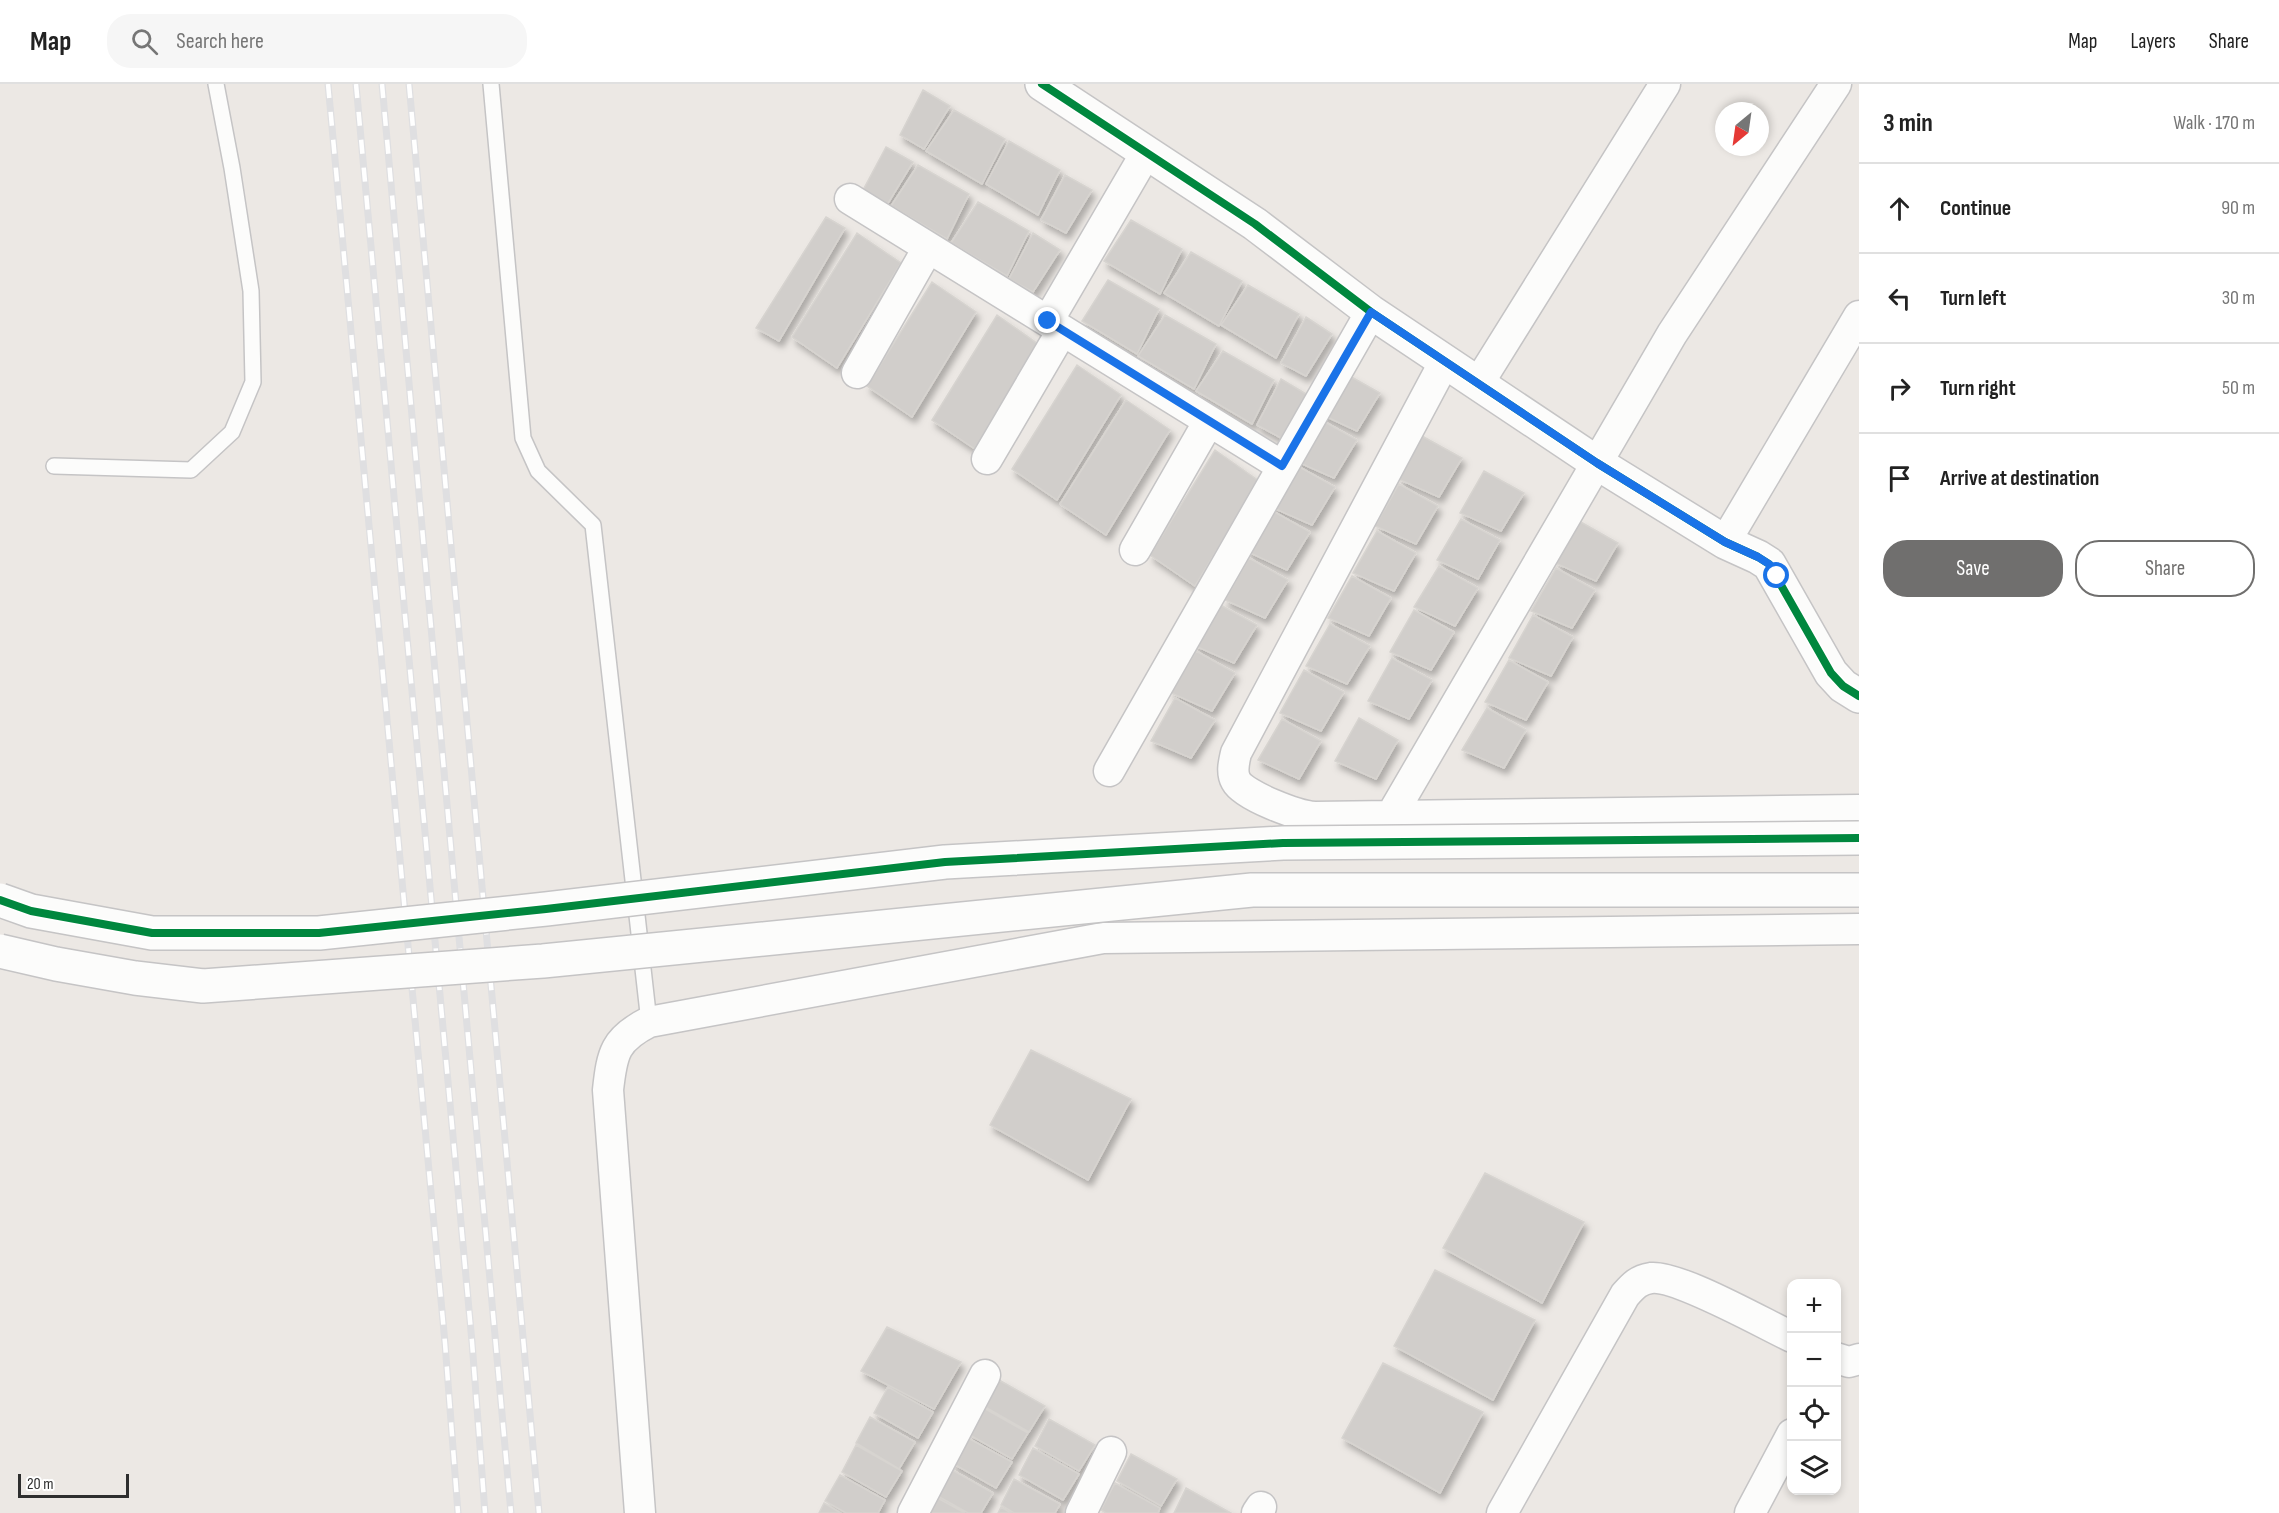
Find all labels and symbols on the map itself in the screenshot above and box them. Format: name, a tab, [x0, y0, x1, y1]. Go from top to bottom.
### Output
north arrow	[1715, 102, 1769, 156]
route end	[1034, 307, 1060, 333]
route start	[1763, 562, 1789, 588]
scale bar	[18, 1471, 129, 1498]

